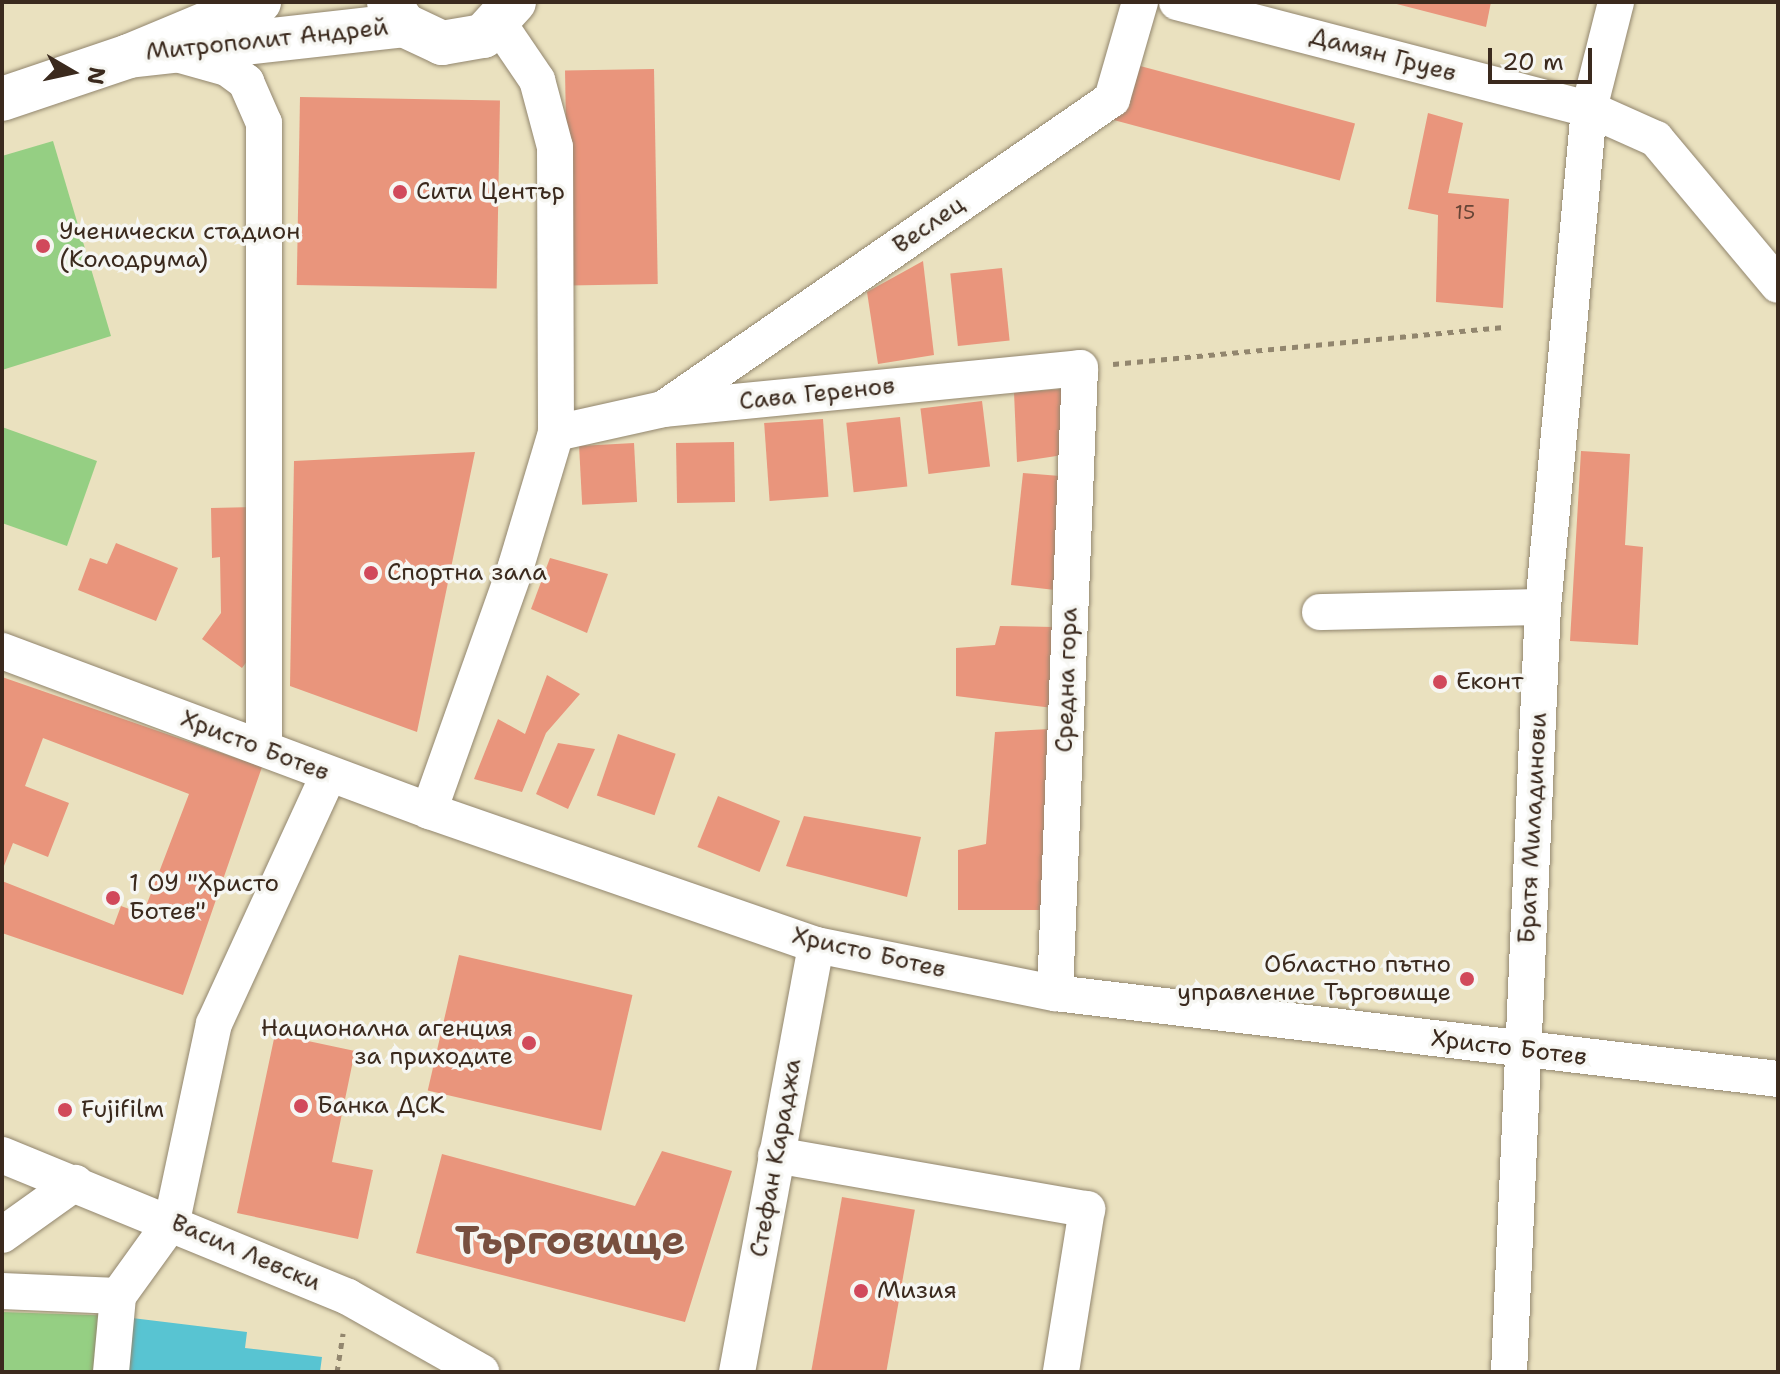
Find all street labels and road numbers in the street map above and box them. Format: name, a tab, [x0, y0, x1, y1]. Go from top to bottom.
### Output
street label: Митрополит Андрей	[144, 13, 390, 67]
street label: Дамян Груев	[1307, 22, 1459, 88]
street label: Веслец	[888, 190, 970, 260]
street label: Сава Геренов	[738, 372, 896, 416]
street label: Средна гора	[1050, 607, 1084, 753]
street label: Христо Ботев	[177, 705, 333, 787]
street label: Братя Миладинови	[1513, 712, 1553, 944]
street label: Христо Ботев	[790, 921, 948, 985]
street label: Христо Ботев	[1430, 1024, 1588, 1072]
street label: Стефан Караджа	[744, 1056, 808, 1260]
street label: Васил Левски	[167, 1209, 325, 1297]

